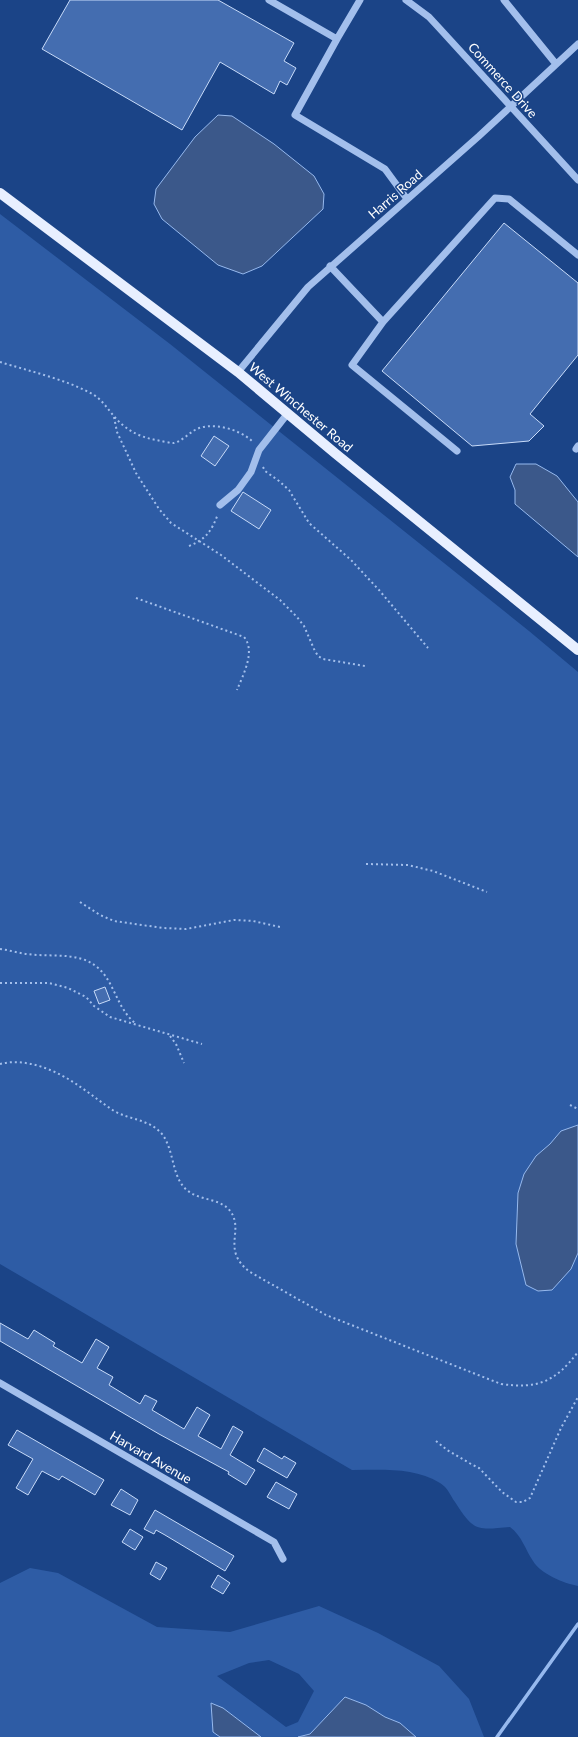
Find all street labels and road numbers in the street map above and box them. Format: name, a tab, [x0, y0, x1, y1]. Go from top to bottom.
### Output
street label: Commerce Drive	[465, 39, 541, 121]
street label: Harris Road	[365, 166, 425, 222]
street label: West Winchester Road	[246, 359, 356, 455]
street label: Harvard Avenue	[107, 1427, 195, 1487]

